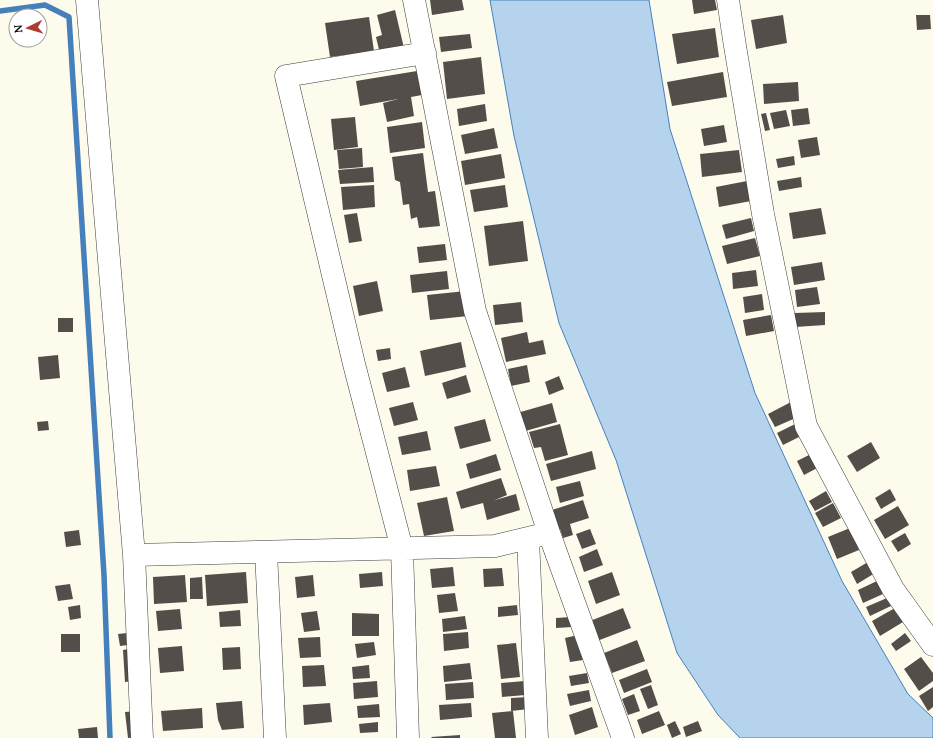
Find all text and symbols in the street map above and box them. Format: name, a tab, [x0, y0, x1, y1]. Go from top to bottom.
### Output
north arrow	[8, 8, 48, 48]
text: N	[11, 24, 25, 34]

